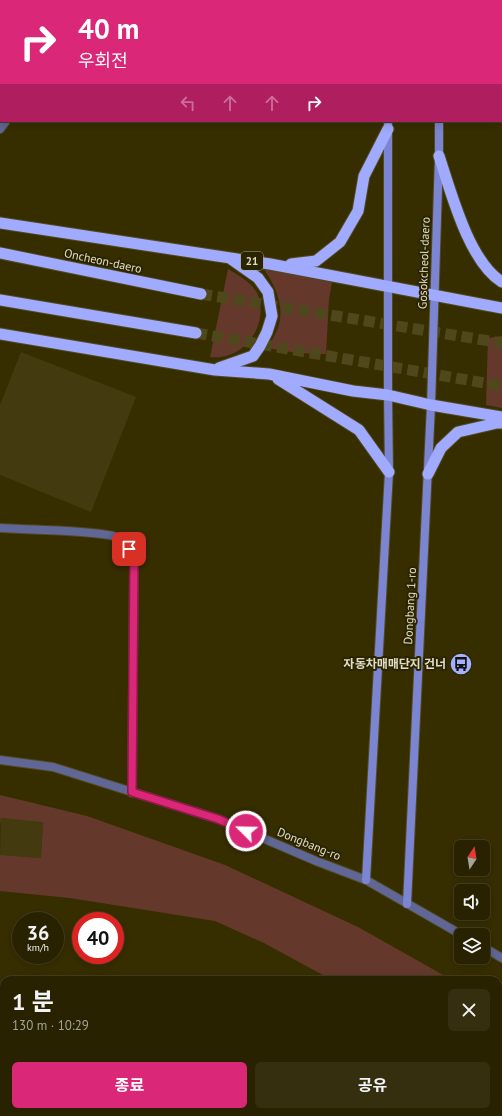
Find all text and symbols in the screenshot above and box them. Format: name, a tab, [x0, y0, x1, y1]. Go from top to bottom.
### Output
text: 40 m	[78, 10, 139, 47]
icon: right	[12, 16, 64, 68]
text: 우회전	[78, 49, 128, 72]
icon: left	[177, 92, 199, 114]
icon: ahead	[219, 92, 241, 114]
icon: ahead	[261, 92, 283, 114]
icon: right	[303, 92, 325, 114]
street label: Gosokcheol-daero	[414, 217, 433, 309]
street label: Oncheon-daero	[63, 245, 143, 276]
road number: 21	[241, 252, 263, 270]
pin	[112, 532, 146, 566]
icon: arrive	[118, 538, 140, 560]
street label: Dongbang 1-ro	[400, 567, 419, 645]
bus stop icon: 자동차매매단지 건너	[448, 651, 474, 677]
place label: 자동차매매단지 건너	[344, 656, 446, 671]
position arrow	[225, 810, 267, 852]
street label: Dongbang-ro	[275, 824, 343, 863]
north arrow	[454, 840, 490, 876]
map controls	[454, 840, 490, 964]
button: sound	[454, 884, 490, 920]
speed limit sign: 40	[72, 912, 124, 964]
text: 36	[27, 920, 49, 946]
button: layers	[454, 928, 490, 964]
text: km/h	[27, 941, 49, 954]
text: 1 분	[12, 986, 54, 1017]
button: close	[448, 989, 490, 1031]
text: 130 m · 10:29	[12, 1017, 89, 1034]
button: 종료	[12, 1062, 247, 1108]
button: 공유	[255, 1062, 490, 1108]

